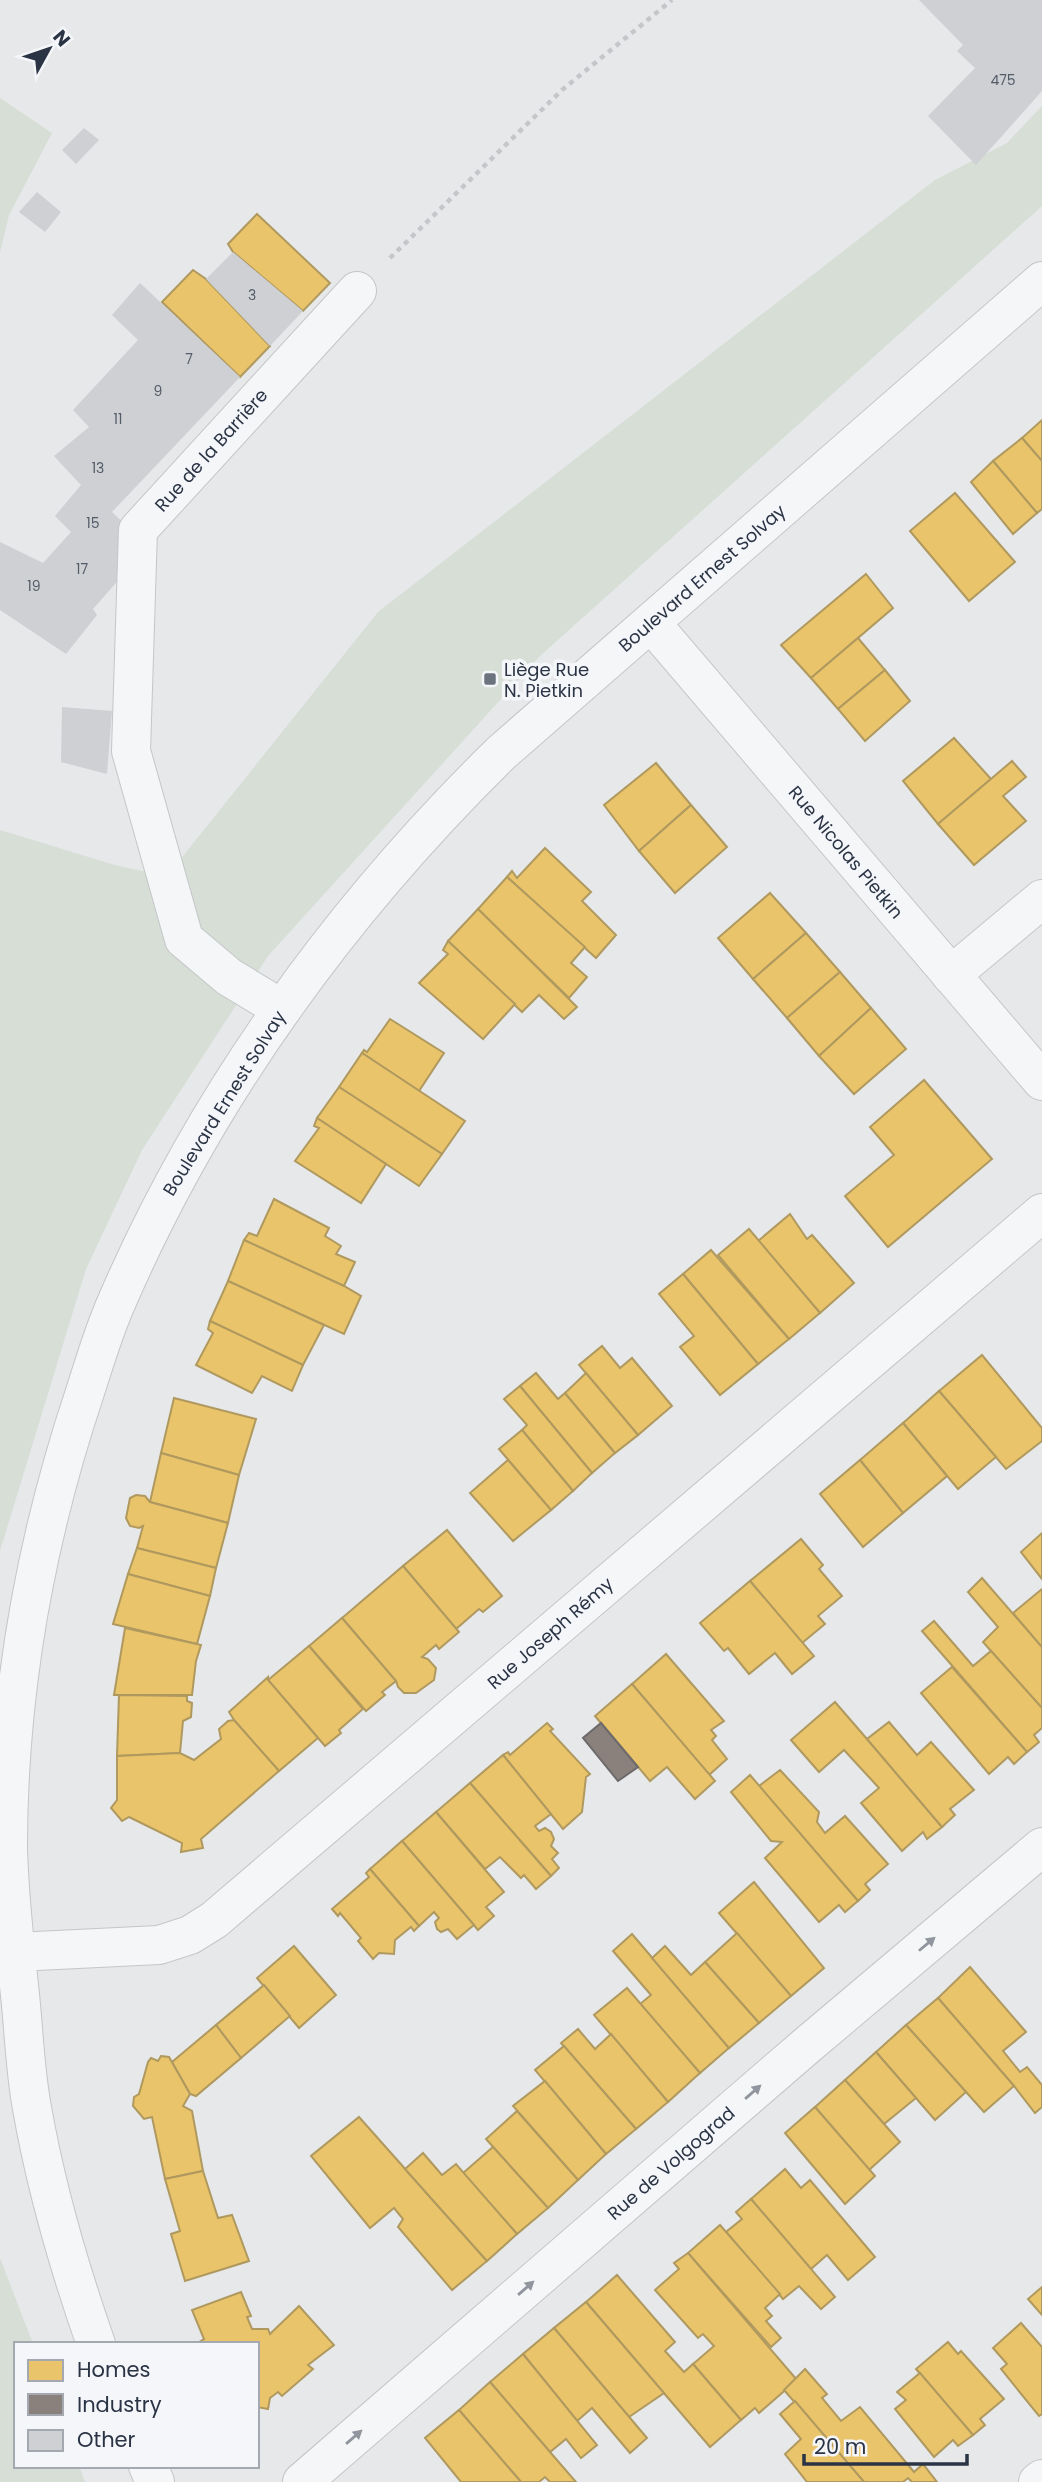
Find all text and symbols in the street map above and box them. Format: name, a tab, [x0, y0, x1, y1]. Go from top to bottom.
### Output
north arrow	[14, 14, 84, 84]
text: N	[47, 24, 77, 53]
house number: 475	[990, 70, 1016, 90]
house number: 3	[248, 285, 256, 305]
house number: 7	[185, 349, 193, 369]
house number: 9	[154, 381, 162, 401]
street label: Rue de la Barrière	[149, 383, 273, 517]
house number: 11	[114, 409, 122, 429]
house number: 13	[92, 458, 104, 478]
street label: Boulevard Ernest Solvay	[613, 498, 791, 658]
house number: 15	[86, 513, 100, 533]
house number: 17	[76, 559, 88, 579]
house number: 19	[27, 576, 41, 596]
place label: Liège Rue N. Pietkin	[504, 657, 589, 703]
marker: Liège Rue N. Pietkin	[482, 671, 498, 687]
street label: Rue Nicolas Pietkin	[783, 780, 909, 924]
street label: Boulevard Ernest Solvay	[157, 1006, 291, 1200]
street label: Rue Joseph Rémy	[482, 1571, 618, 1695]
one-way arrow	[918, 1937, 935, 1952]
one-way arrow	[744, 2084, 762, 2100]
street label: Rue de Volgograd	[602, 2101, 740, 2225]
one-way arrow	[517, 2281, 534, 2297]
legend	[14, 2342, 259, 2468]
text: Homes	[77, 2355, 151, 2384]
text: Industry	[77, 2390, 162, 2419]
scale bar	[804, 2422, 967, 2466]
text: Other	[77, 2425, 136, 2454]
one-way arrow	[345, 2430, 362, 2445]
text: 20 m	[814, 2432, 867, 2461]

